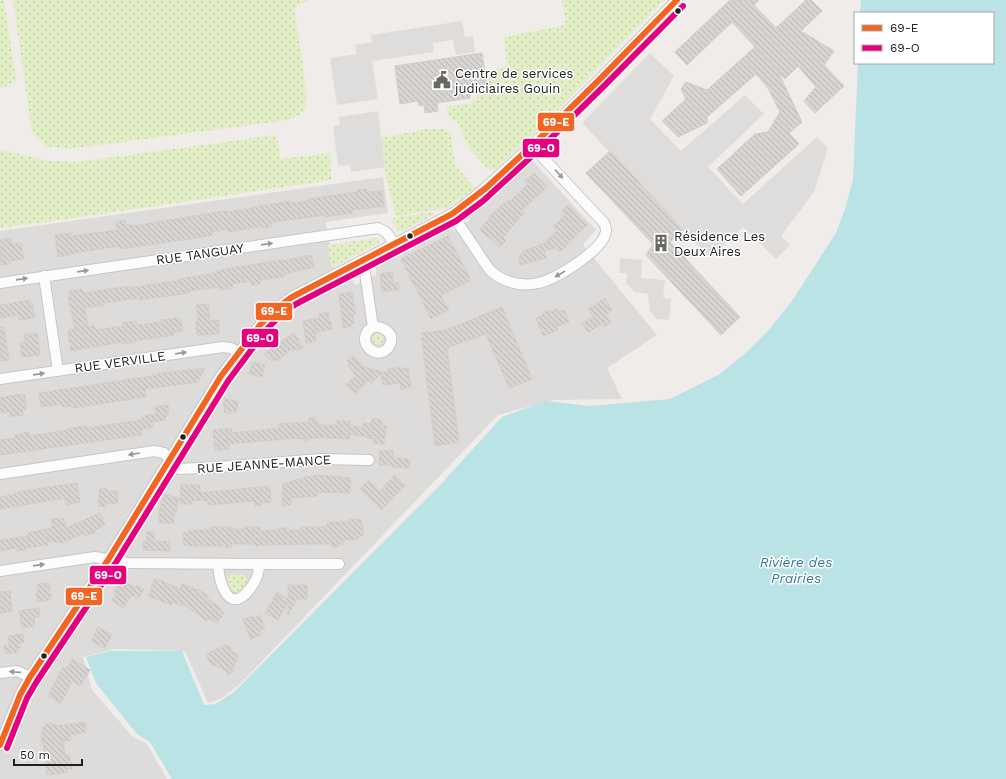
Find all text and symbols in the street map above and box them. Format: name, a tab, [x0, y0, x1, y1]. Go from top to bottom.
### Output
unlabelled marker	[673, 6, 683, 16]
legend	[854, 12, 994, 64]
text: 69-E	[890, 21, 919, 35]
text: 69-O	[890, 41, 920, 55]
place label: Centre de services judiciaires Gouin	[453, 66, 574, 96]
public building icon: Centre de services judiciaires Gouin	[432, 70, 452, 90]
line badge: 69-E	[537, 112, 575, 132]
text: 69-E	[543, 116, 569, 129]
line badge: 69-O	[522, 138, 560, 158]
text: 69-O	[527, 142, 555, 155]
one-way arrow	[554, 169, 564, 179]
place label: Résidence Les Deux Aires	[674, 229, 765, 259]
unlabelled marker	[405, 231, 415, 241]
building icon: Résidence Les Deux Aires	[651, 233, 671, 253]
street label: RUE TANGUAY	[155, 240, 245, 268]
one-way arrow	[261, 241, 273, 247]
one-way arrow	[77, 268, 89, 274]
one-way arrow	[554, 271, 566, 278]
one-way arrow	[16, 276, 28, 282]
line badge: 69-E	[255, 302, 293, 321]
text: 69-E	[261, 305, 287, 318]
line badge: 69-O	[241, 328, 279, 348]
text: 69-O	[246, 332, 274, 345]
street label: RUE VERVILLE	[74, 348, 166, 376]
one-way arrow	[175, 350, 187, 356]
one-way arrow	[33, 371, 45, 377]
unlabelled marker	[178, 432, 188, 442]
one-way arrow	[128, 451, 140, 457]
street label: RUE JEANNE-MANCE	[196, 452, 332, 476]
water label: Rivière des Prairies	[760, 554, 832, 586]
one-way arrow	[33, 562, 45, 568]
line badge: 69-O	[89, 565, 127, 585]
text: 69-O	[94, 569, 122, 582]
line badge: 69-E	[65, 587, 103, 606]
text: 69-E	[71, 590, 97, 603]
unlabelled marker	[39, 651, 49, 661]
one-way arrow	[9, 669, 21, 676]
scale bar	[14, 741, 82, 767]
text: 50 m	[20, 748, 50, 762]

